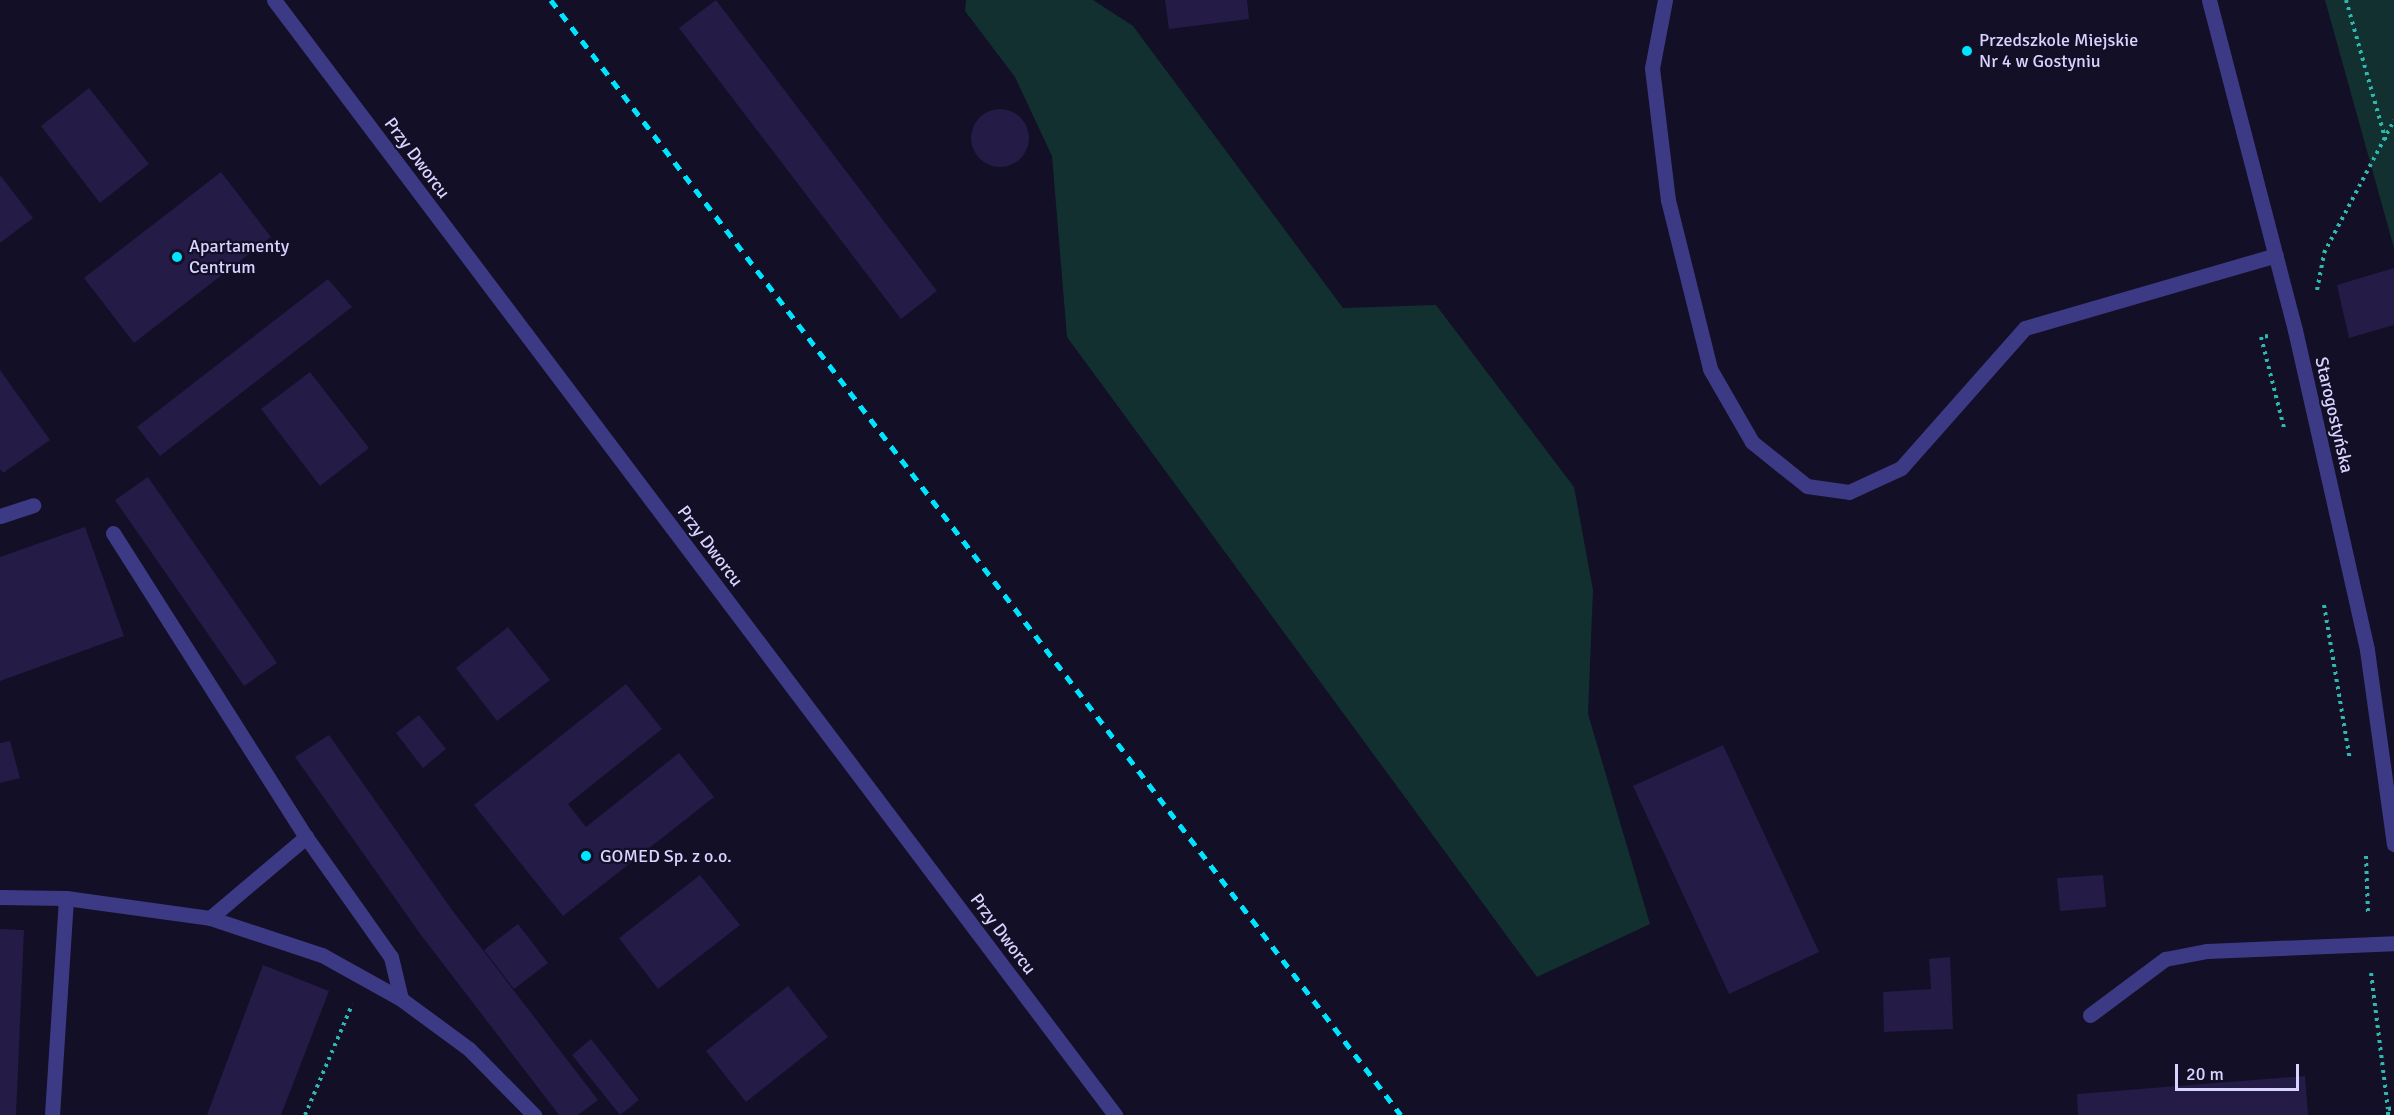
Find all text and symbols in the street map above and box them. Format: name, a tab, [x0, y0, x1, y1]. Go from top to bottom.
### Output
place label: Przedszkole Miejskie Nr 4 w Gostyniu	[1979, 30, 2138, 72]
marker: Przedszkole Miejskie Nr 4 w Gostyniu	[1960, 44, 1974, 58]
street label: Przy Dworcu	[380, 113, 454, 203]
place label: Apartamenty Centrum	[189, 236, 289, 278]
marker: Apartamenty Centrum	[170, 250, 184, 264]
street label: Starogostyńska	[2310, 355, 2358, 475]
street label: Przy Dworcu	[673, 501, 747, 591]
place label: GOMED Sp. z o.o.	[600, 845, 732, 867]
marker: GOMED Sp. z o.o.	[577, 847, 595, 865]
street label: Przy Dworcu	[966, 889, 1040, 979]
scale bar	[2178, 1052, 2302, 1090]
text: 20 m	[2186, 1063, 2224, 1085]

